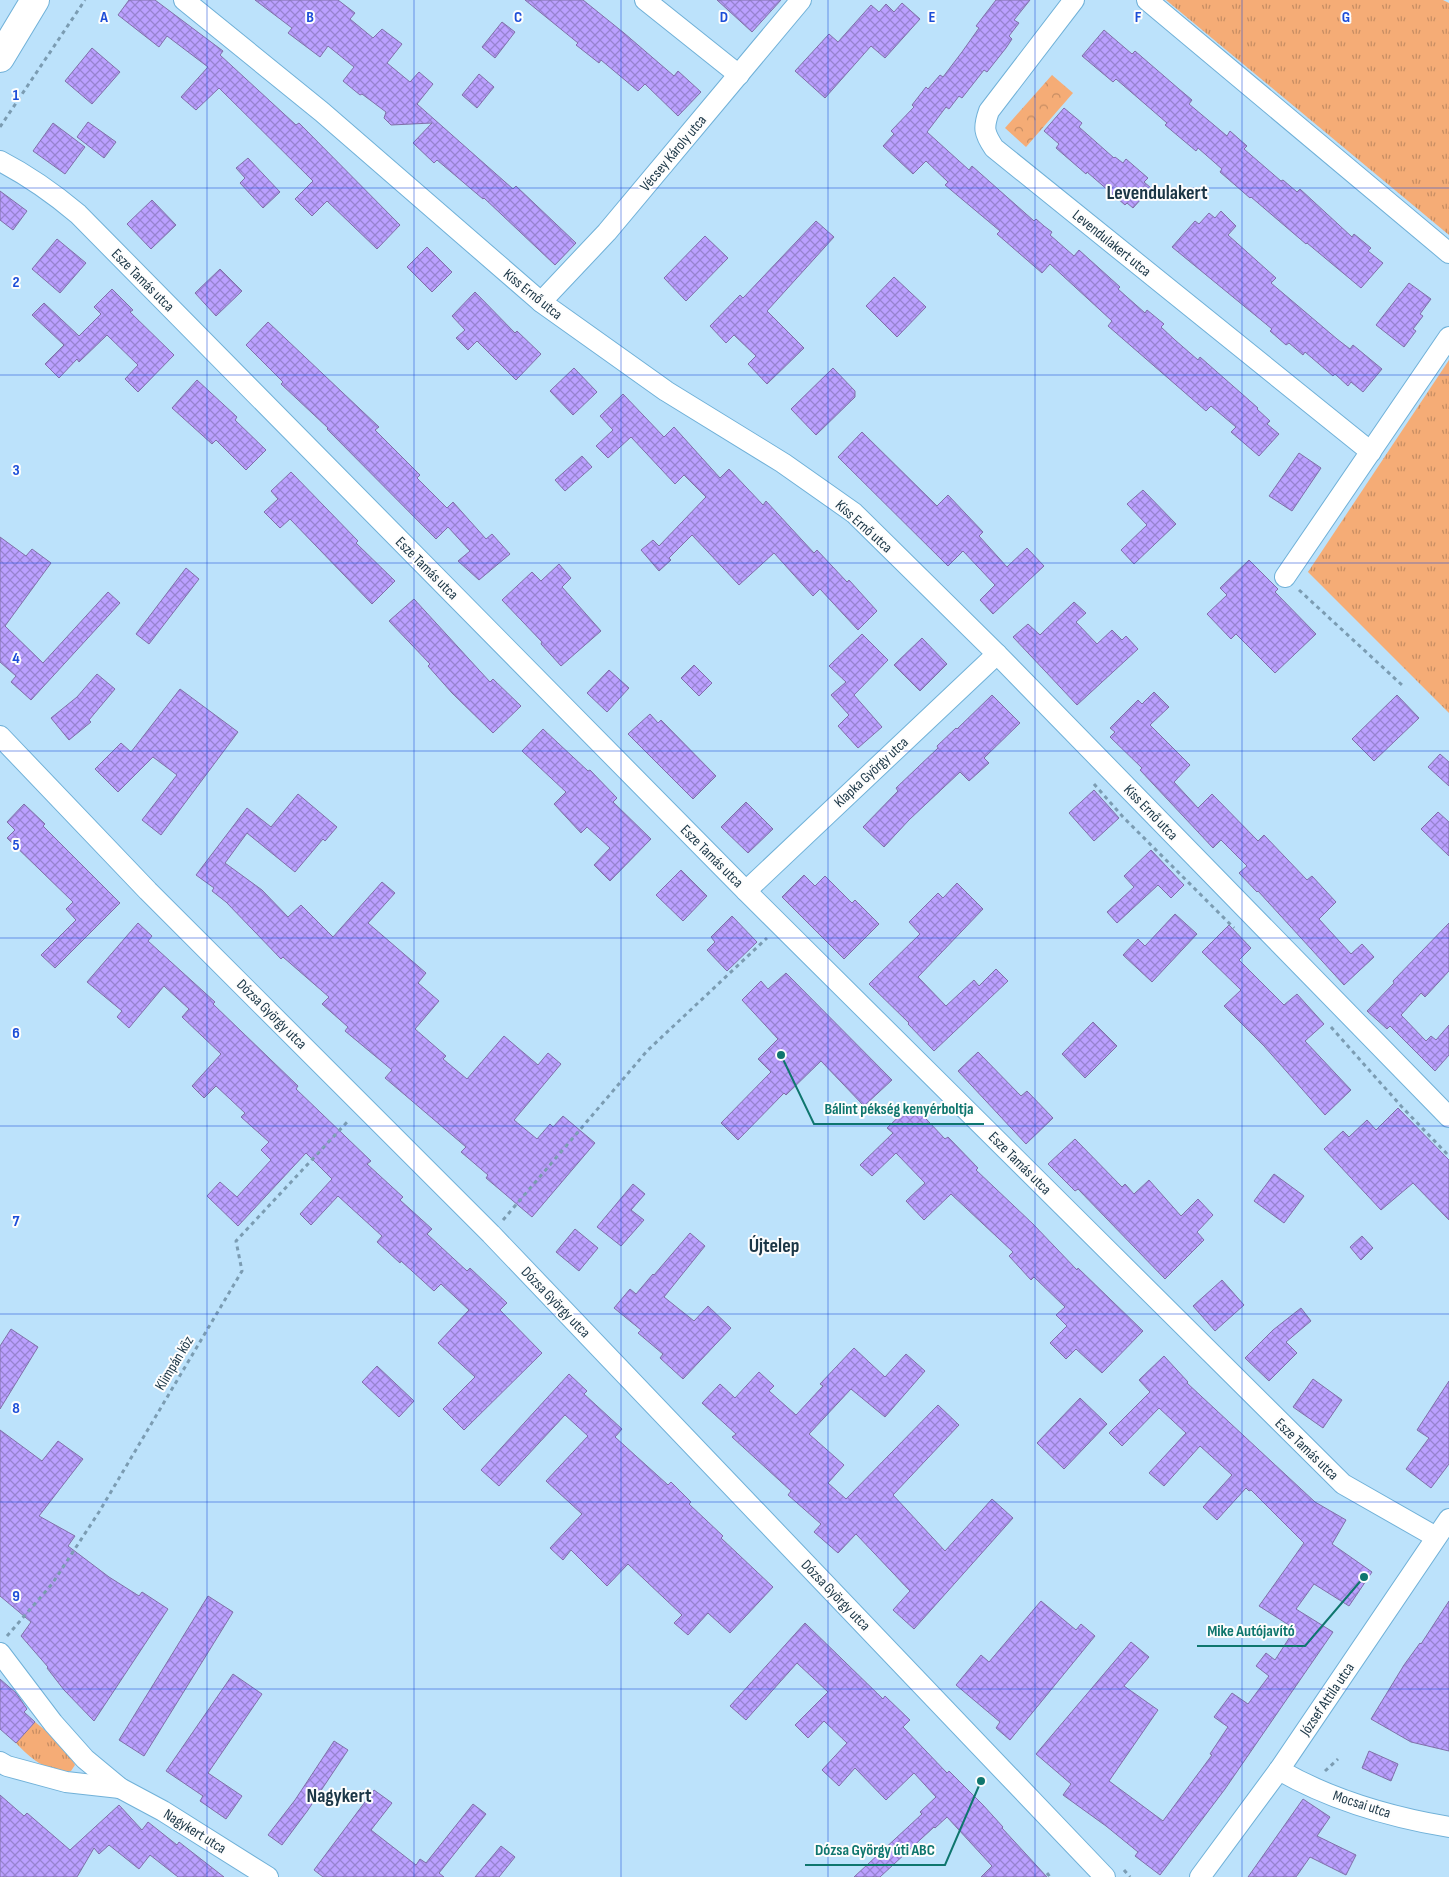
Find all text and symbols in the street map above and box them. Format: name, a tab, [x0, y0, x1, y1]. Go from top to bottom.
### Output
text: A	[99, 8, 108, 27]
text: B	[306, 8, 314, 27]
text: C	[514, 8, 522, 27]
text: D	[720, 8, 728, 27]
text: E	[929, 8, 936, 27]
text: F	[1135, 8, 1142, 27]
text: G	[1342, 8, 1350, 27]
text: 1	[13, 86, 20, 105]
street label: Vécsey Károly utca	[636, 111, 711, 195]
district label: Levendulakert	[1106, 181, 1208, 205]
street label: Levendulakert utca	[1068, 206, 1155, 281]
street label: Esze Tamás utca	[107, 245, 178, 316]
street label: Kiss Ernő utca	[499, 265, 566, 324]
text: 2	[12, 273, 20, 292]
text: 3	[12, 461, 20, 480]
street label: Kiss Ernő utca	[831, 496, 896, 557]
street label: Esze Tamás utca	[391, 533, 462, 604]
text: 4	[12, 649, 20, 668]
street label: Klapka György utca	[830, 733, 913, 812]
street label: Kiss Ernő utca	[1119, 780, 1182, 844]
street label: Esze Tamás utca	[676, 821, 747, 892]
text: 5	[12, 836, 20, 855]
street label: Dózsa György utca	[233, 975, 311, 1054]
text: 6	[12, 1024, 20, 1043]
callout: Bálint pékség kenyérboltja	[814, 1093, 984, 1124]
text: Bálint pékség kenyérboltja	[824, 1100, 974, 1119]
street label: Esze Tamás utca	[984, 1128, 1055, 1199]
text: 7	[13, 1212, 20, 1231]
district label: Újtelep	[749, 1234, 799, 1258]
street label: Dózsa György utca	[517, 1263, 594, 1342]
street label: Klimpán köz	[151, 1332, 198, 1394]
text: 8	[12, 1399, 20, 1418]
street label: Esze Tamás utca	[1271, 1414, 1343, 1485]
street label: Dózsa György utca	[797, 1556, 874, 1635]
text: 9	[12, 1587, 20, 1606]
callout: Mike Autójavító	[1197, 1615, 1305, 1646]
text: Mike Autójavító	[1207, 1622, 1295, 1641]
street label: József Attila utca	[1295, 1659, 1359, 1740]
district label: Nagykert	[307, 1784, 372, 1808]
street label: Mocsai utca	[1331, 1786, 1393, 1823]
street label: Nagykert utca	[160, 1805, 230, 1858]
callout: Dózsa György úti ABC	[805, 1834, 945, 1865]
text: Dózsa György úti ABC	[815, 1841, 935, 1860]

